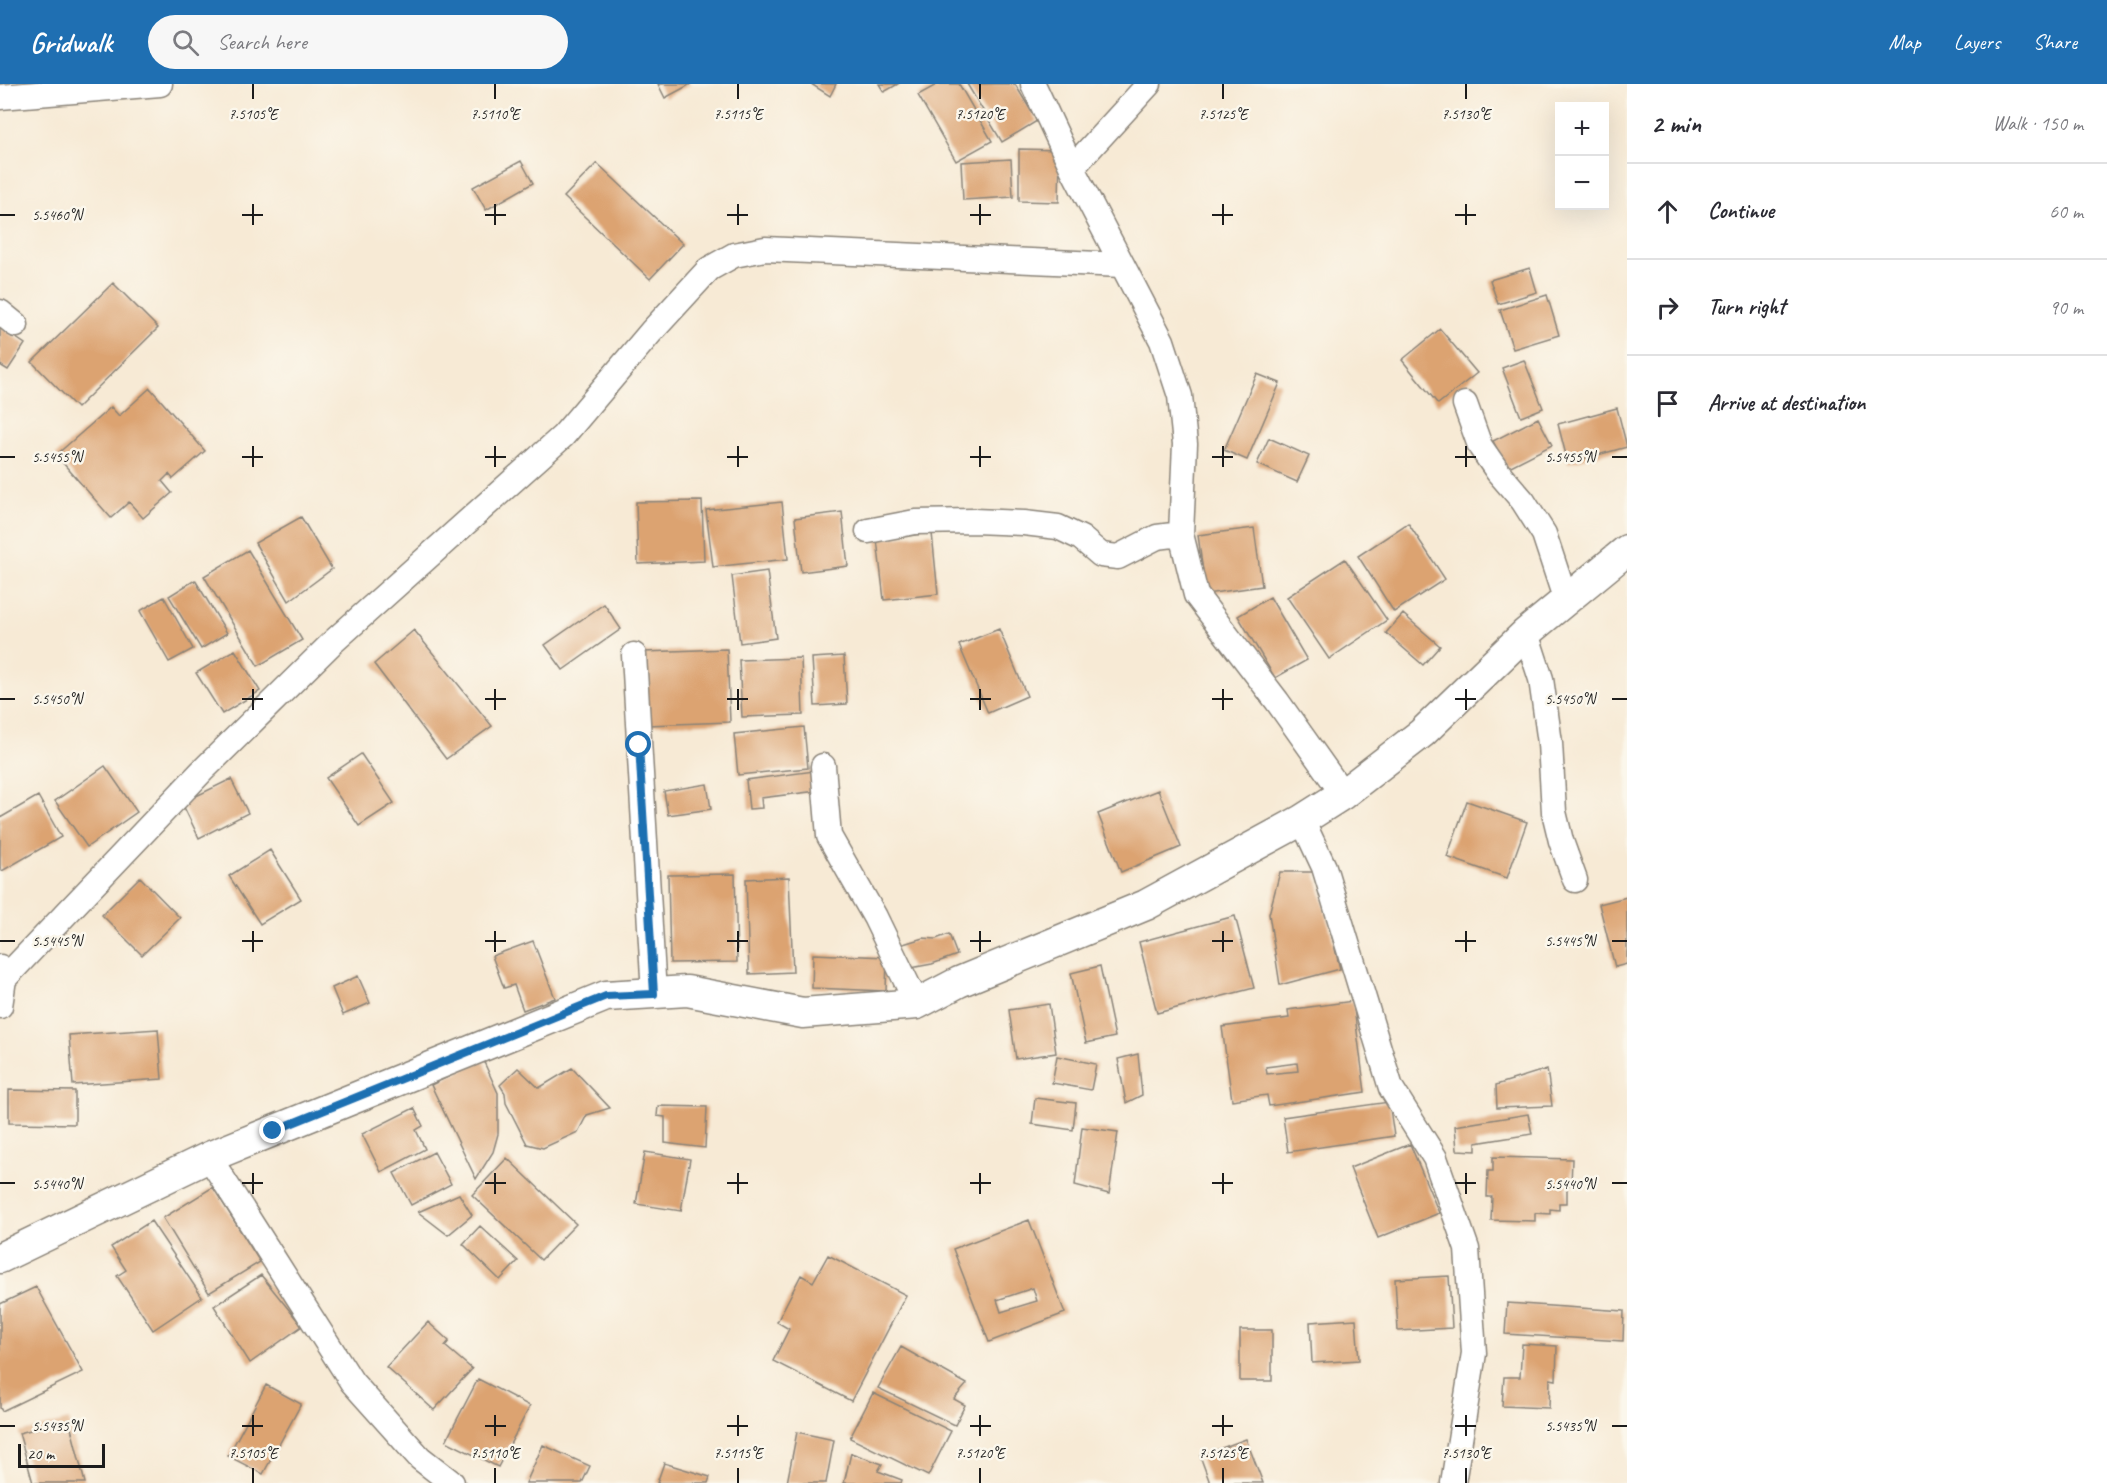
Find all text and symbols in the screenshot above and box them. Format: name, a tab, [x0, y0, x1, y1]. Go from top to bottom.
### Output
search box	[148, 15, 568, 69]
text: Gridwalk	[30, 25, 112, 60]
icon: search	[169, 26, 202, 59]
text: Search here	[217, 28, 307, 56]
text: Map	[1888, 29, 1921, 55]
text: Layers	[1954, 29, 2000, 55]
text: Share	[2033, 29, 2077, 55]
map controls	[1555, 102, 1609, 210]
button: +	[1555, 102, 1609, 156]
text: 7.5105°E	[229, 105, 280, 124]
text: 7.5110°E	[471, 105, 522, 124]
text: 7.5115°E	[714, 105, 765, 124]
text: 7.5120°E	[956, 105, 1007, 124]
text: 7.5125°E	[1199, 105, 1250, 124]
text: 7.5130°E	[1442, 105, 1493, 124]
text: 2 min	[1651, 107, 1701, 140]
text: Walk · 150 m	[1993, 111, 2083, 136]
button: −	[1555, 156, 1609, 210]
icon: ahead	[1651, 195, 1684, 228]
text: Continue	[1708, 197, 1774, 225]
text: 60 m	[2049, 199, 2083, 224]
text: 5.5460°N	[32, 206, 85, 225]
icon: right	[1651, 291, 1684, 324]
text: Turn right	[1708, 293, 1785, 321]
text: 90 m	[2049, 295, 2083, 320]
icon: arrive	[1651, 387, 1684, 420]
text: Arrive at destination	[1708, 389, 1865, 417]
text: 5.5455°N	[32, 448, 85, 467]
text: 5.5455°N	[1545, 448, 1598, 467]
text: 5.5450°N	[32, 690, 85, 709]
text: 5.5450°N	[1545, 690, 1598, 709]
route start	[625, 731, 651, 757]
text: 5.5445°N	[32, 932, 85, 951]
text: 5.5445°N	[1545, 932, 1598, 951]
route end	[259, 1117, 285, 1143]
text: 5.5440°N	[32, 1175, 85, 1194]
text: 5.5440°N	[1545, 1175, 1598, 1194]
text: 5.5435°N	[32, 1417, 85, 1436]
text: 5.5435°N	[1545, 1417, 1598, 1436]
scale bar	[18, 1441, 105, 1468]
text: 20 m	[27, 1444, 54, 1464]
text: 7.5105°E	[229, 1444, 280, 1463]
text: 7.5110°E	[471, 1444, 522, 1463]
text: 7.5115°E	[714, 1444, 765, 1463]
text: 7.5120°E	[956, 1444, 1007, 1463]
text: 7.5125°E	[1199, 1444, 1250, 1463]
text: 7.5130°E	[1442, 1444, 1493, 1463]

